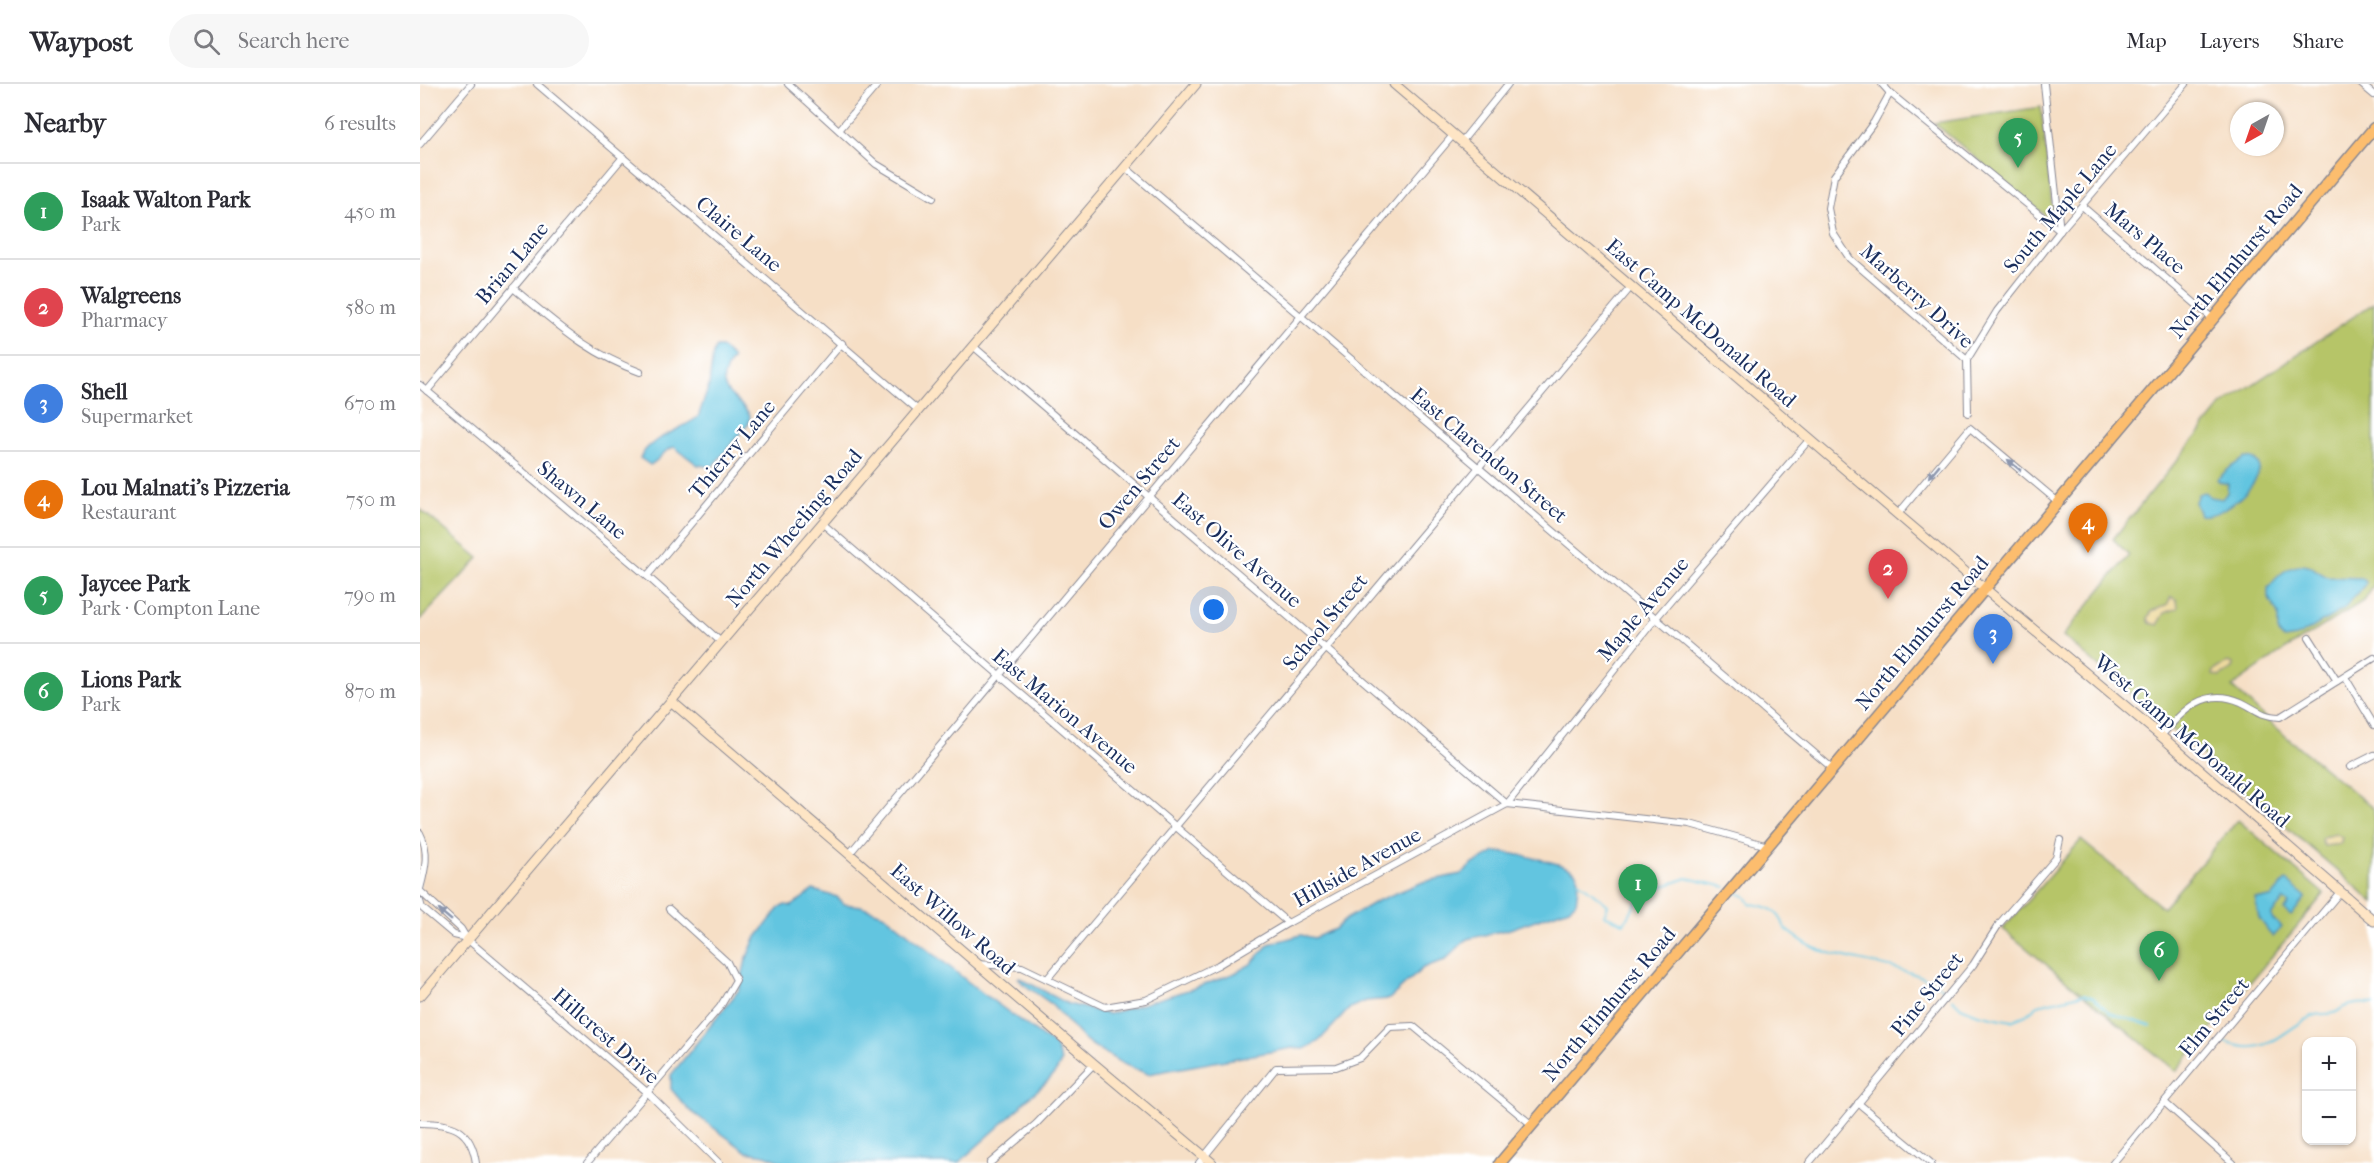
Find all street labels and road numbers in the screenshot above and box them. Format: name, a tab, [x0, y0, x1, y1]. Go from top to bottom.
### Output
street label: South Maple Lane	[1999, 138, 2121, 278]
street label: North Elmhurst Road	[2165, 179, 2308, 343]
street label: Claire Lane	[691, 191, 787, 277]
street label: Mars Place	[2100, 197, 2190, 279]
street label: Brian Lane	[471, 217, 553, 309]
street label: East Camp McDonald Road	[1601, 234, 1802, 413]
street label: Marberry Drive	[1855, 239, 1979, 353]
street label: East Clarendon Street	[1406, 382, 1573, 528]
street label: Thierry Lane	[684, 395, 780, 503]
street label: Owen Street	[1093, 431, 1185, 535]
street label: North Wheeling Road	[721, 444, 867, 612]
street label: Shawn Lane	[532, 456, 632, 544]
street label: East Olive Avenue	[1167, 487, 1307, 613]
street label: North Elmhurst Road	[1851, 551, 1994, 715]
street label: Maple Avenue	[1593, 552, 1693, 666]
street label: School Street	[1278, 568, 1373, 675]
street label: East Marion Avenue	[988, 644, 1142, 778]
street label: West Camp McDonald Road	[2088, 649, 2295, 833]
street label: Hillside Avenue	[1289, 822, 1425, 912]
street label: East Willow Road	[886, 858, 1021, 980]
street label: North Elmhurst Road	[1538, 922, 1681, 1086]
street label: Pine Street	[1886, 947, 1969, 1041]
street label: Elm Street	[2174, 972, 2254, 1061]
street label: Hillcrest Drive	[548, 983, 664, 1089]

